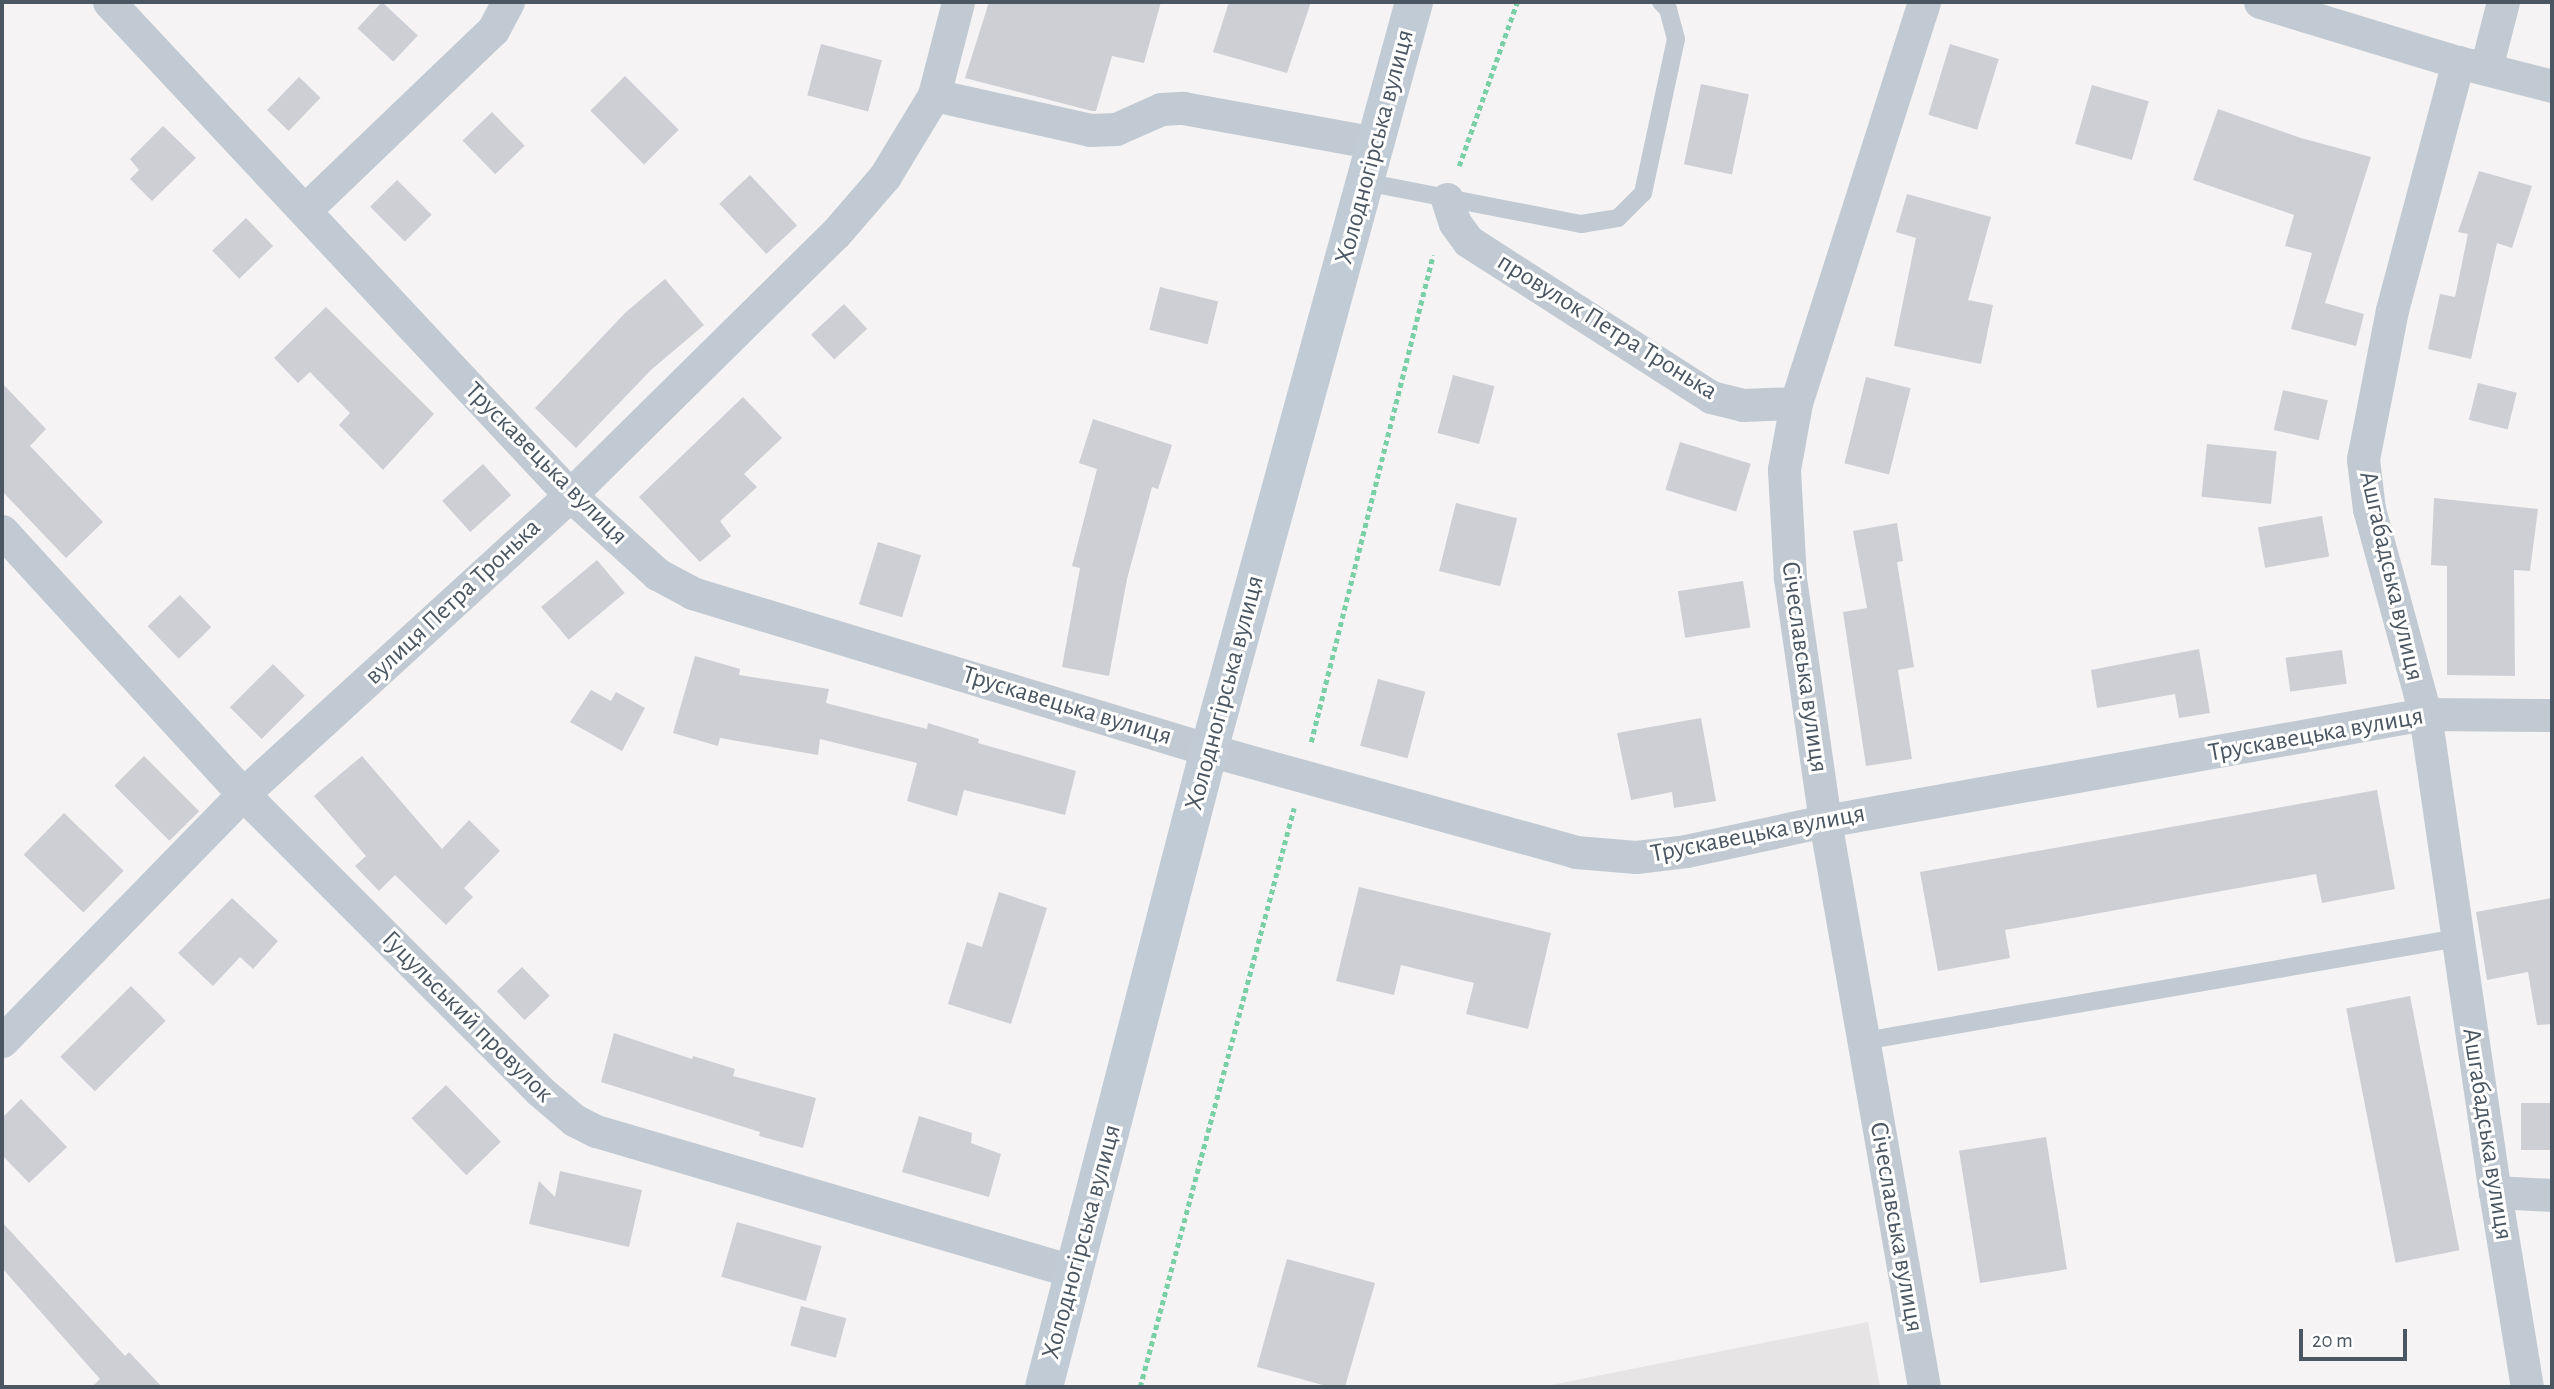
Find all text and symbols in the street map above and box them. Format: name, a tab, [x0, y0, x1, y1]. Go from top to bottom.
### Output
street label: Холодногірська вулиця	[1329, 26, 1421, 268]
street label: провулок Петра Тронька	[1491, 247, 1723, 407]
street label: Трускавецька вулиця	[458, 376, 634, 552]
street label: Ашгабадська вулиця	[2352, 468, 2430, 684]
street label: вулиця Петра Тронька	[358, 512, 548, 692]
street label: Січеславська вулиця	[1774, 559, 1834, 775]
street label: Холодногірська вулиця	[1179, 572, 1271, 814]
street label: Трускавецька вулиця	[958, 659, 1176, 753]
street label: Трускавецька вулиця	[2206, 701, 2426, 769]
street label: Трускавецька вулиця	[1648, 798, 1868, 870]
street label: Гуцульський провулок	[375, 925, 559, 1109]
street label: Ашгабадська вулиця	[2455, 1026, 2519, 1242]
street label: Січеславська вулиця	[1862, 1119, 1930, 1335]
street label: Холодногірська вулиця	[1036, 1121, 1128, 1363]
scale bar	[2302, 1316, 2410, 1360]
text: 20 m	[2312, 1330, 2353, 1351]

